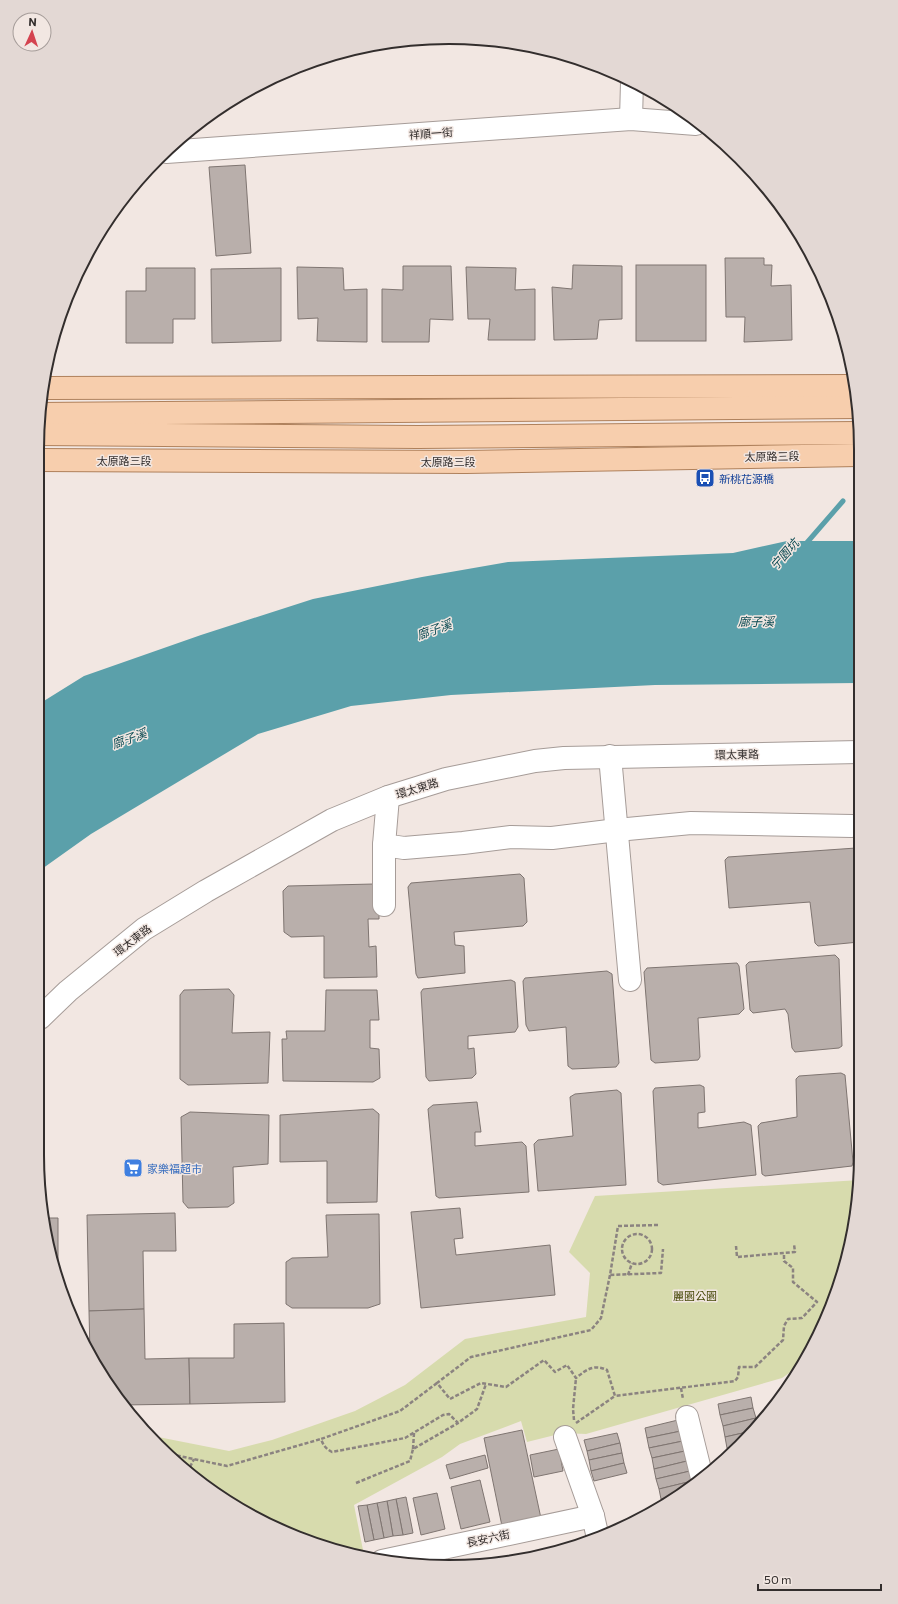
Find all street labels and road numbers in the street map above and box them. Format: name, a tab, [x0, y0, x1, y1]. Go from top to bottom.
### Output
street label: 祥順一街	[409, 125, 453, 141]
street label: 太原路三段	[744, 449, 800, 463]
street label: 太原路三段	[97, 454, 152, 467]
street label: 太原路三段	[421, 455, 476, 468]
street label: 環太東路	[715, 747, 759, 761]
street label: 環太東路	[394, 775, 440, 801]
street label: 環太東路	[111, 922, 153, 958]
street label: 長安六街	[465, 1527, 511, 1549]

